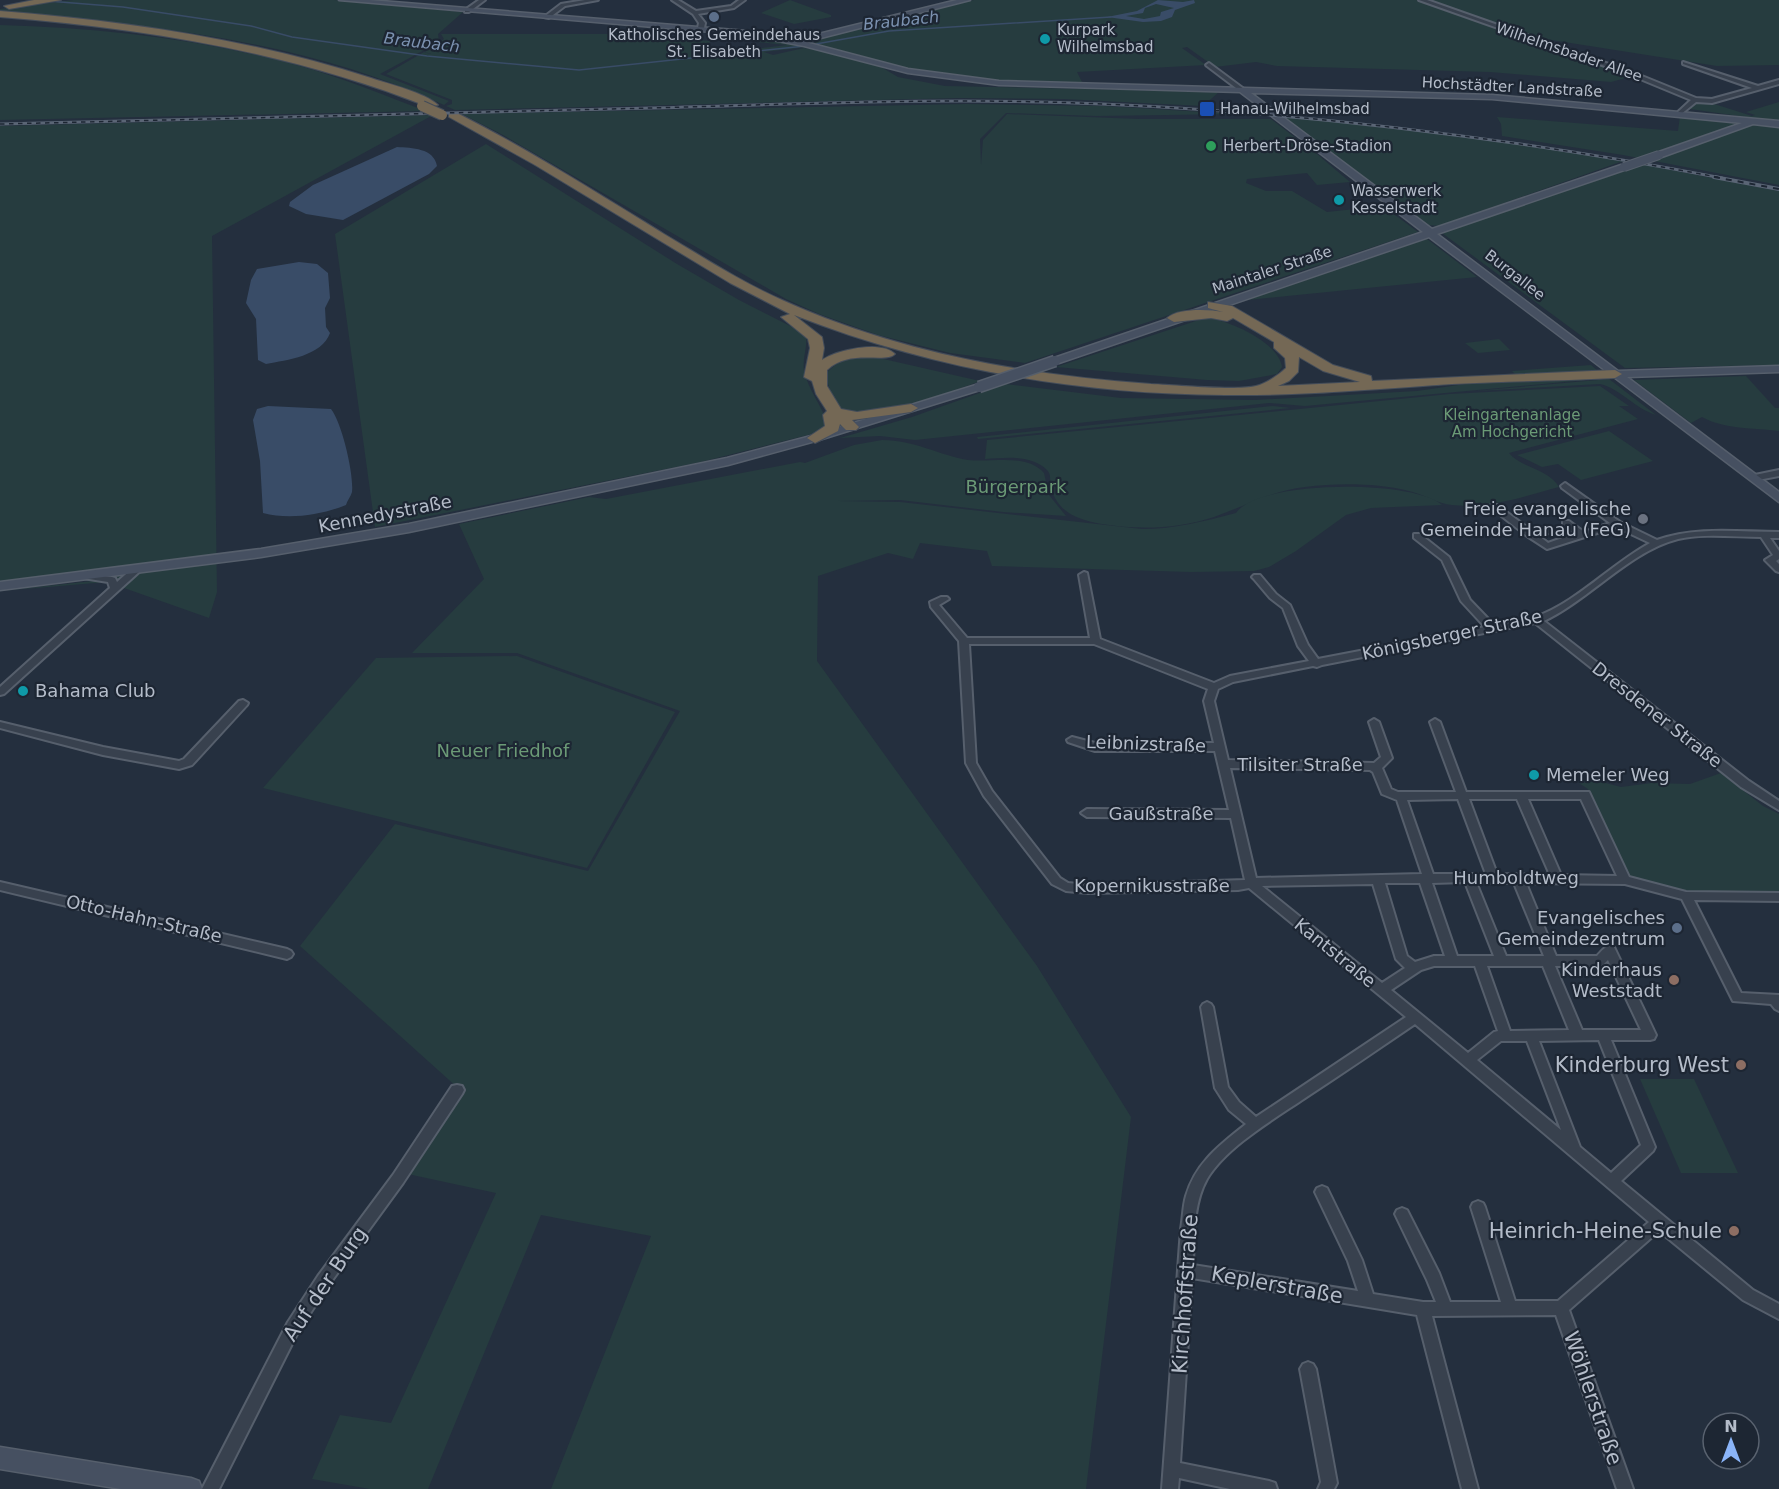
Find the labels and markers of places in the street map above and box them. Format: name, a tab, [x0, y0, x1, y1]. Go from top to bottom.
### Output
marker: Katholisches Gemeindehaus St. Elisabeth	[707, 10, 721, 24]
place label: Kurpark Wilhelmsbad	[1057, 21, 1153, 56]
place label: Katholisches Gemeindehaus St. Elisabeth	[608, 26, 820, 61]
marker: Kurpark Wilhelmsbad	[1038, 32, 1052, 46]
marker: Hanau-Wilhelmsbad	[1198, 100, 1216, 118]
place label: Hanau-Wilhelmsbad	[1220, 100, 1370, 118]
place label: Herbert-Dröse-Stadion	[1223, 137, 1392, 155]
marker: Herbert-Dröse-Stadion	[1204, 139, 1218, 153]
place label: Wasserwerk Kesselstadt	[1351, 182, 1442, 217]
marker: Wasserwerk Kesselstadt	[1332, 193, 1346, 207]
place label: Freie evangelische Gemeinde Hanau (FeG)	[1420, 498, 1631, 540]
marker: Freie evangelische Gemeinde Hanau (FeG)	[1636, 512, 1650, 526]
place label: Bahama Club	[35, 680, 156, 701]
marker: Bahama Club	[16, 684, 30, 698]
place label: Memeler Weg	[1546, 764, 1670, 785]
marker: Memeler Weg	[1527, 768, 1541, 782]
place label: Evangelisches Gemeindezentrum	[1497, 907, 1665, 949]
marker: Evangelisches Gemeindezentrum	[1670, 921, 1684, 935]
place label: Kinderhaus Weststadt	[1561, 959, 1662, 1001]
marker: Kinderhaus Weststadt	[1667, 973, 1681, 987]
place label: Kinderburg West	[1555, 1053, 1729, 1077]
marker: Kinderburg West	[1734, 1058, 1748, 1072]
place label: Heinrich-Heine-Schule	[1489, 1219, 1722, 1243]
marker: Heinrich-Heine-Schule	[1727, 1224, 1741, 1238]

